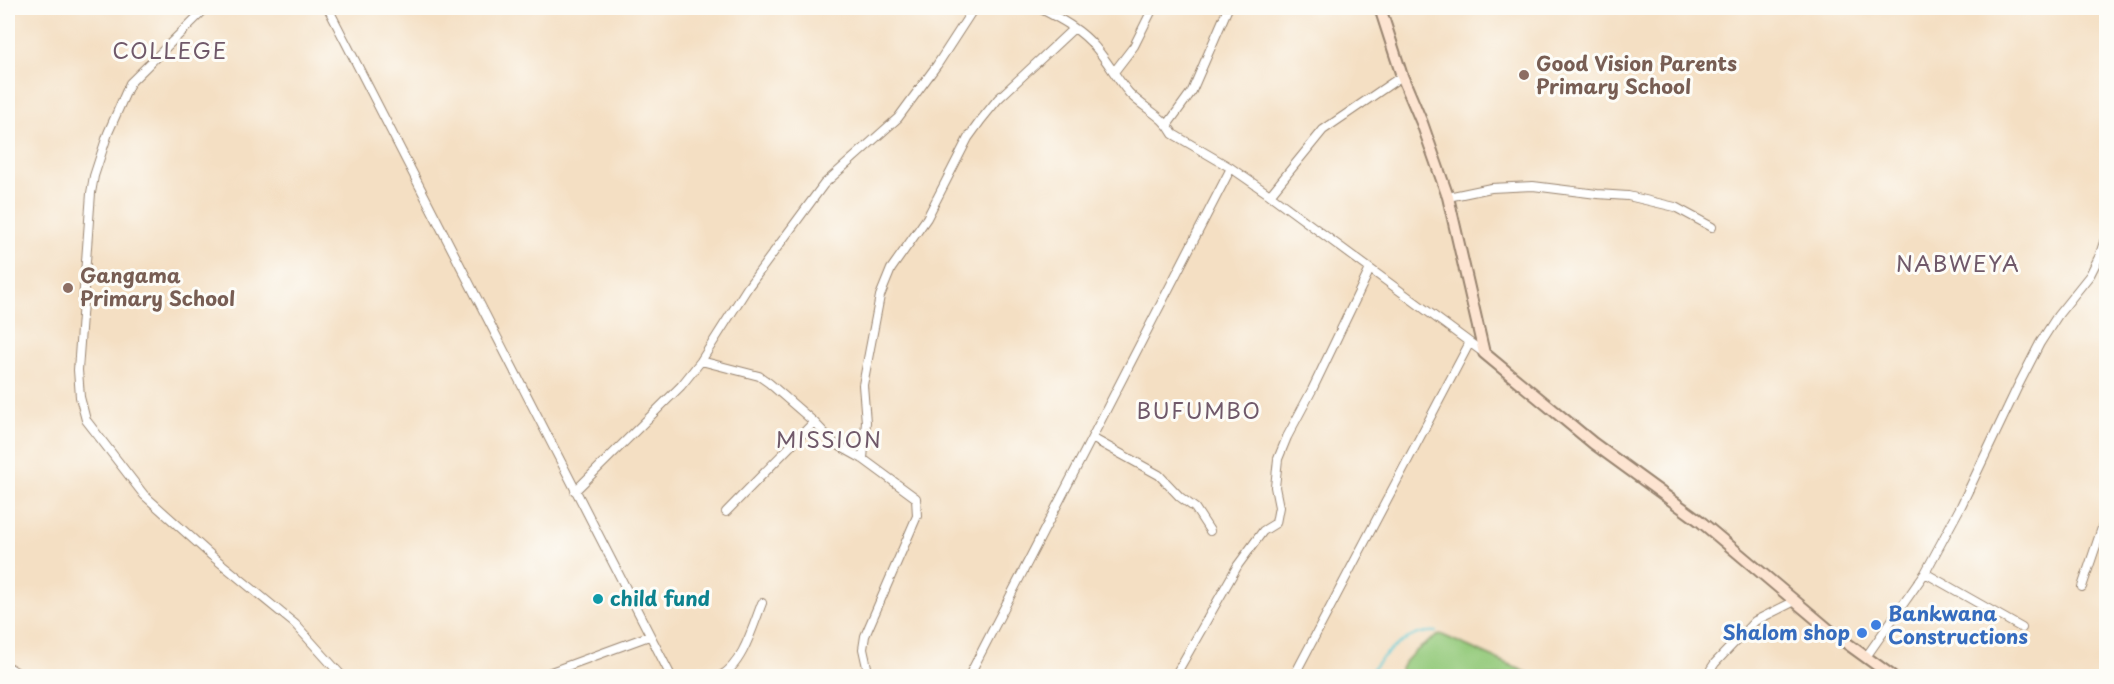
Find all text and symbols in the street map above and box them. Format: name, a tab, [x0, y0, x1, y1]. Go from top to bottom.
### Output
district label: COLLEGE	[112, 33, 228, 66]
place label: Good Vision Parents Primary School	[1536, 48, 1737, 101]
marker: Good Vision Parents Primary School	[1517, 68, 1531, 82]
district label: NABWEYA	[1896, 246, 2020, 279]
place label: Gangama Primary School	[80, 260, 235, 313]
marker: Gangama Primary School	[61, 281, 75, 295]
district label: BUFUMBO	[1137, 393, 1262, 426]
district label: MISSION	[776, 422, 882, 455]
place label: child fund	[610, 583, 710, 613]
marker: child fund	[591, 592, 605, 606]
place label: Bankwana Constructions	[1888, 598, 2028, 651]
place label: Shalom shop	[1723, 617, 1850, 647]
marker: Bankwana Constructions	[1869, 618, 1883, 632]
marker: Shalom shop	[1855, 626, 1869, 640]

